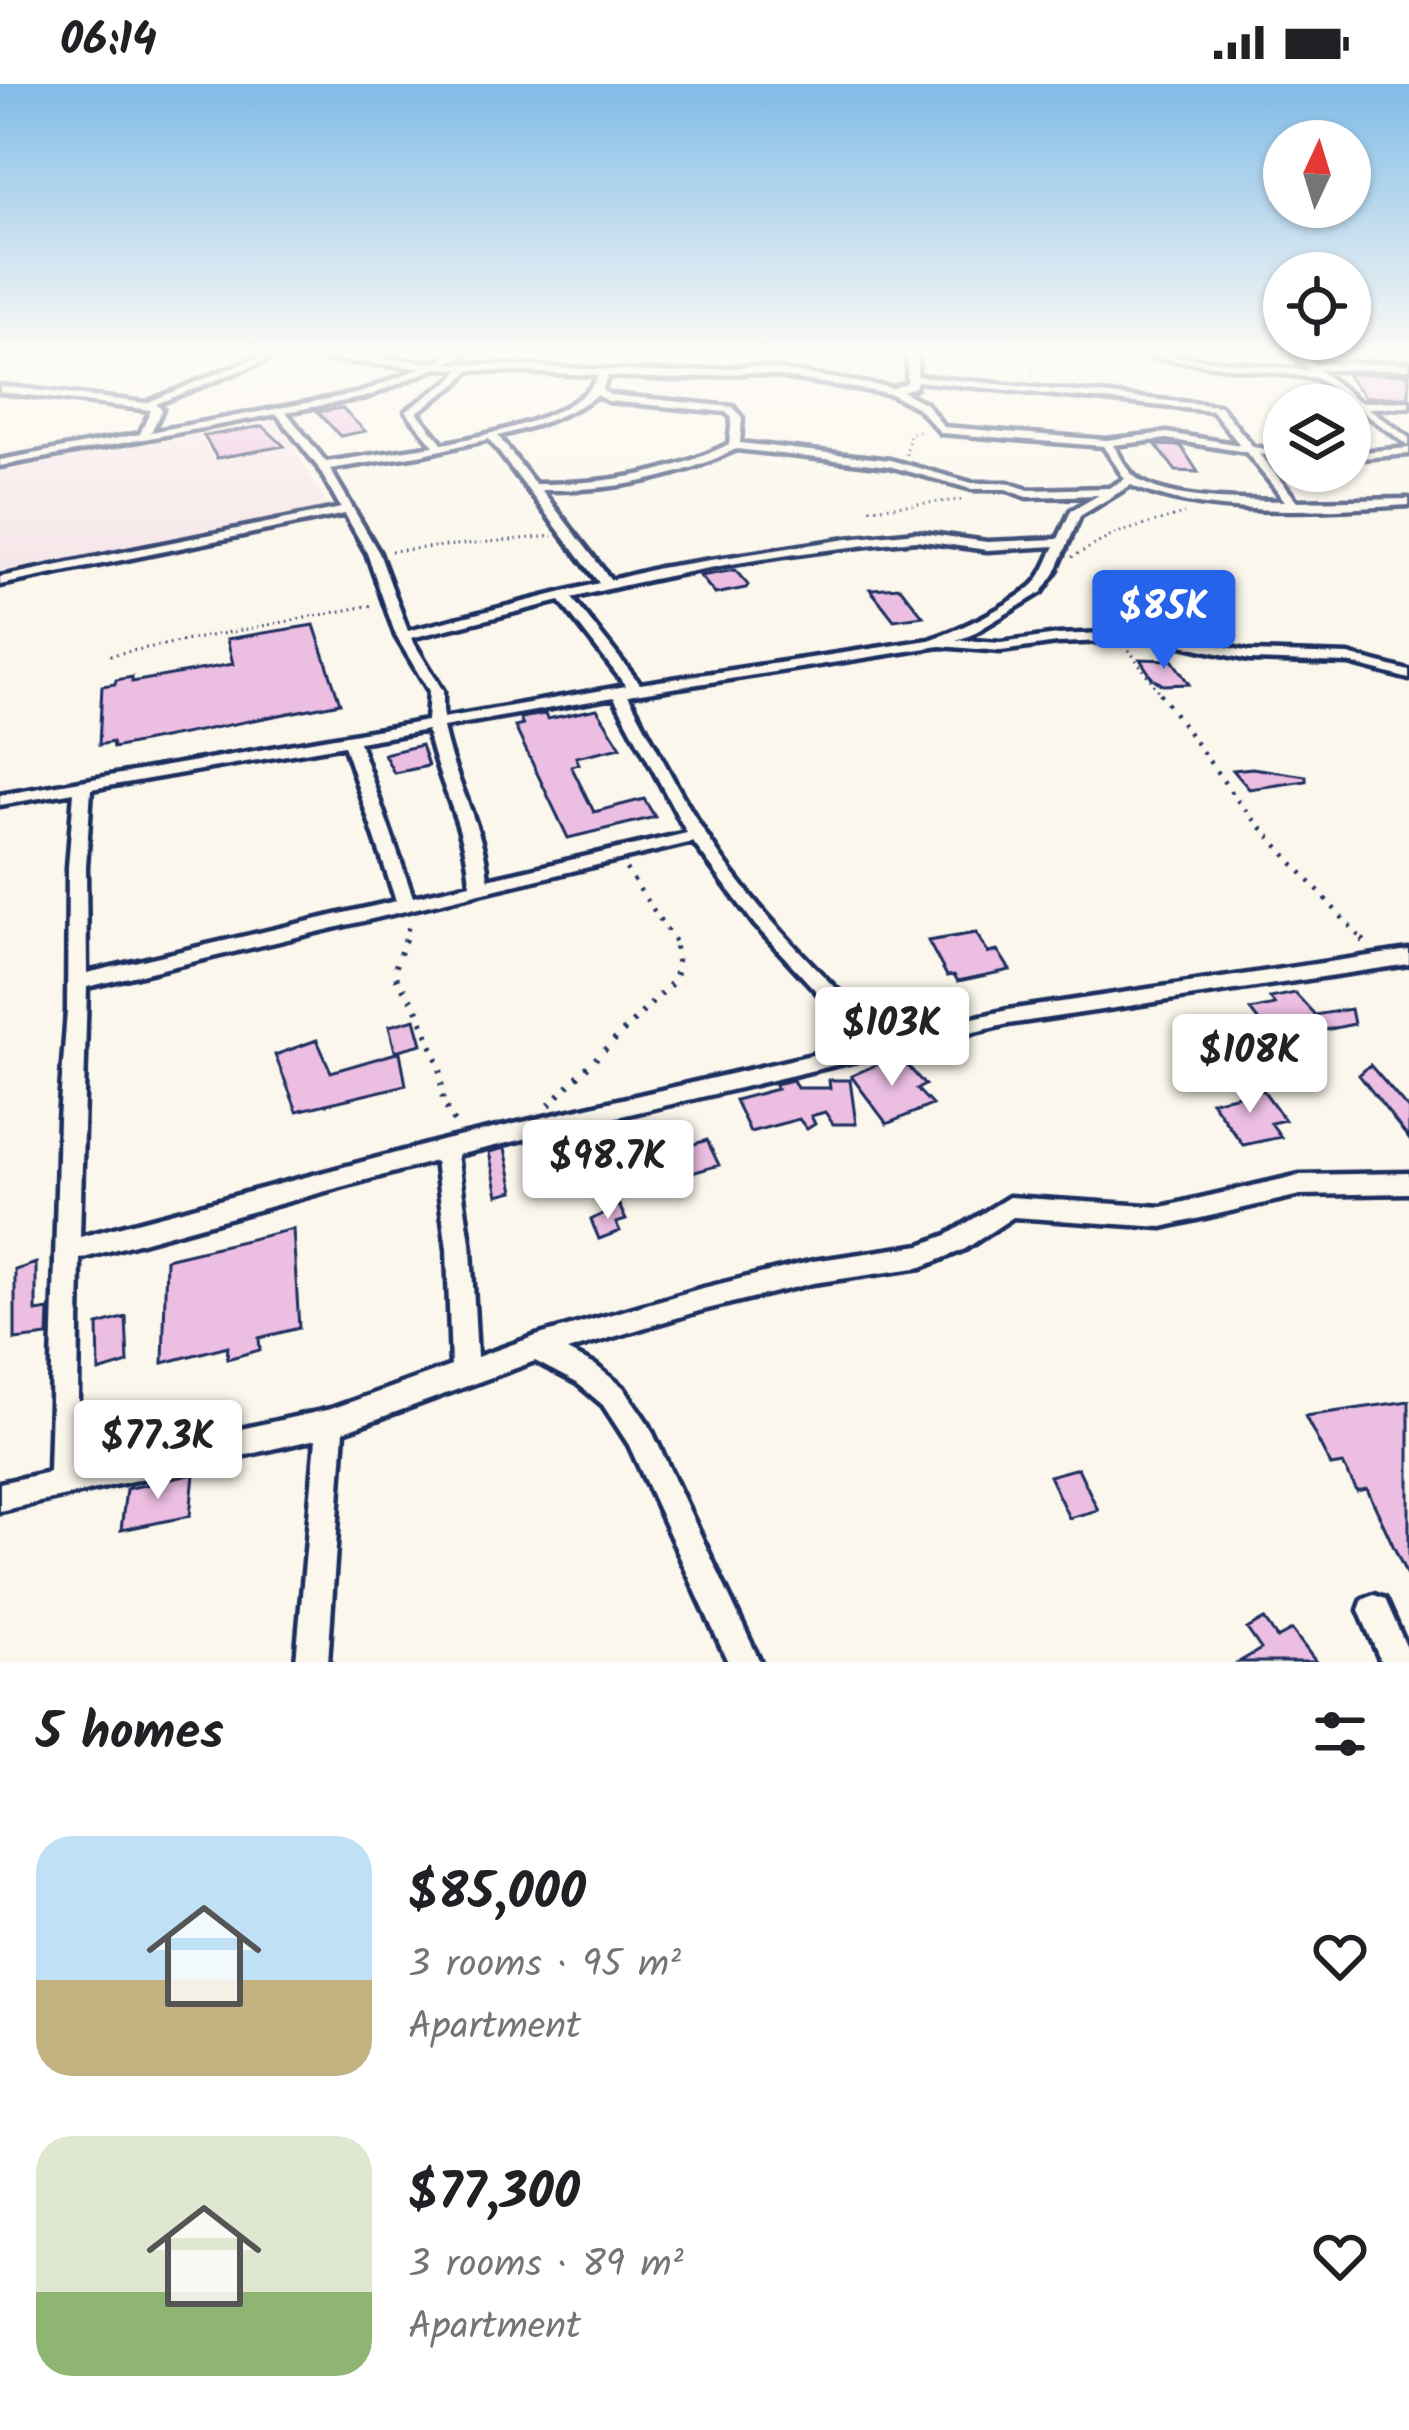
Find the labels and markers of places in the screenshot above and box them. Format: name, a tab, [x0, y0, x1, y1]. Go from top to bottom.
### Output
pin: $85K	[1093, 570, 1235, 672]
pin: $103K	[808, 987, 976, 1089]
pin: $108K	[1166, 1014, 1334, 1116]
pin: $98.7K	[510, 1120, 706, 1222]
pin: $77.3K	[60, 1400, 256, 1502]

